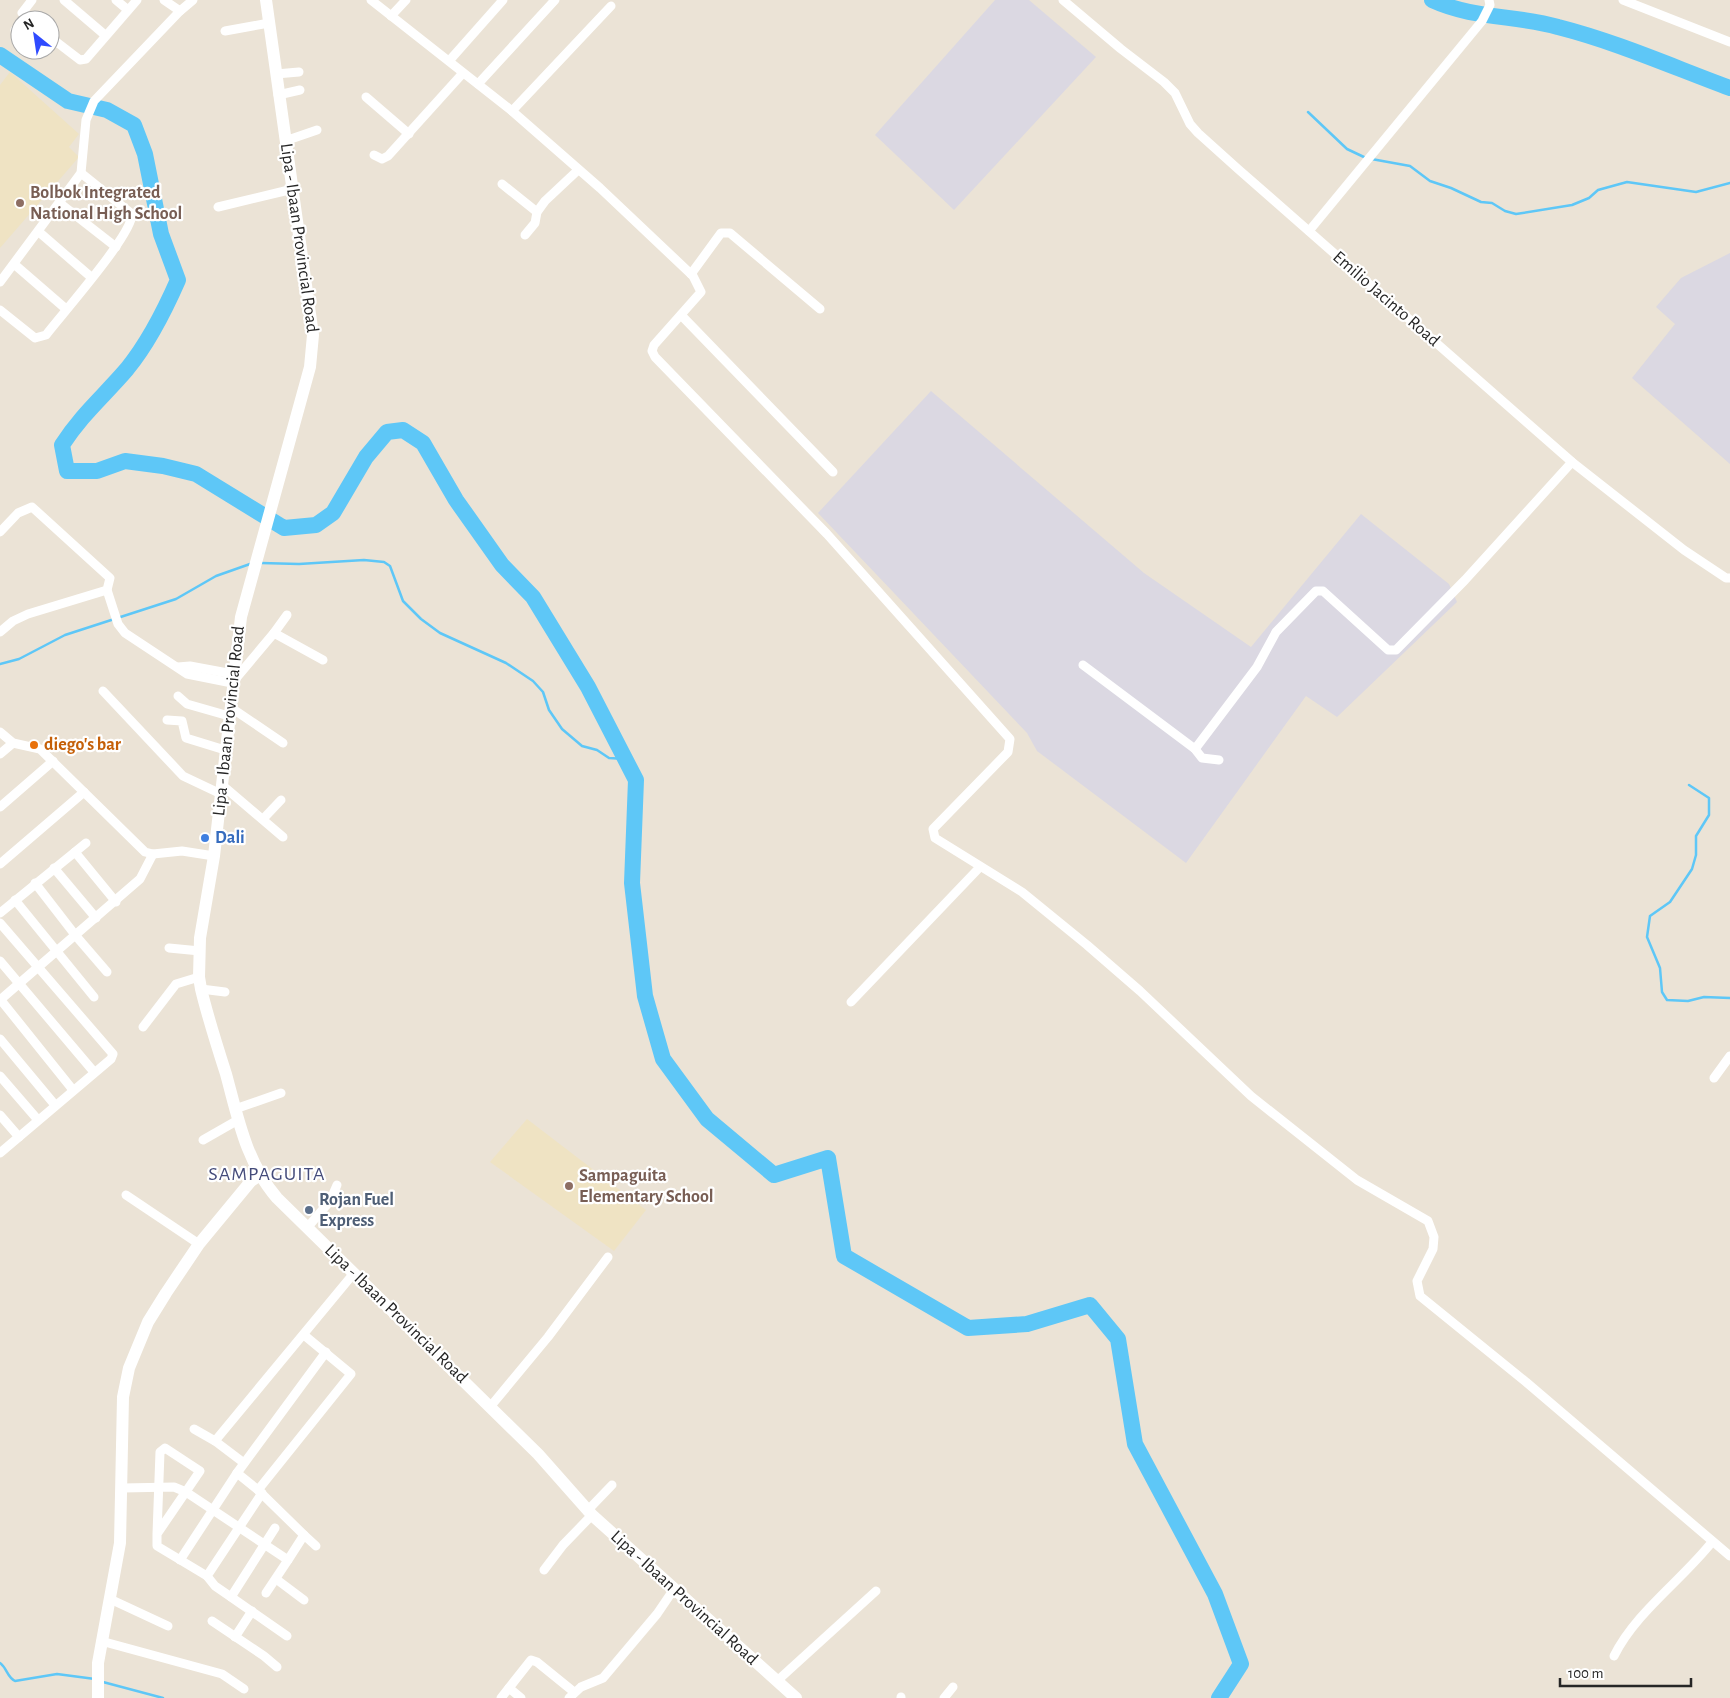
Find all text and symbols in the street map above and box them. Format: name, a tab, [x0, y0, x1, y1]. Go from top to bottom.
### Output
north arrow	[10, 10, 60, 60]
text: N	[21, 16, 37, 33]
street label: Lipa - Ibaan Provincial Road	[277, 142, 321, 334]
place label: Bolbok Integrated National High School	[30, 184, 182, 223]
marker: Bolbok Integrated National High School	[14, 197, 26, 209]
street label: Emilio Jacinto Road	[1329, 248, 1443, 350]
street label: Lipa - Ibaan Provincial Road	[210, 625, 248, 817]
place label: diego's bar	[44, 736, 122, 754]
marker: diego's bar	[28, 739, 40, 751]
place label: Dali	[215, 829, 245, 847]
marker: Dali	[199, 832, 211, 844]
district label: SAMPAGUITA	[208, 1164, 326, 1184]
place label: Sampaguita Elementary School	[579, 1167, 714, 1206]
marker: Sampaguita Elementary School	[563, 1180, 575, 1192]
place label: Rojan Fuel Express	[319, 1191, 394, 1230]
marker: Rojan Fuel Express	[303, 1204, 315, 1216]
street label: Lipa - Ibaan Provincial Road	[321, 1241, 471, 1387]
street label: Lipa - Ibaan Provincial Road	[607, 1527, 761, 1669]
scale bar	[1560, 1656, 1691, 1688]
text: 100 m	[1568, 1666, 1603, 1681]

